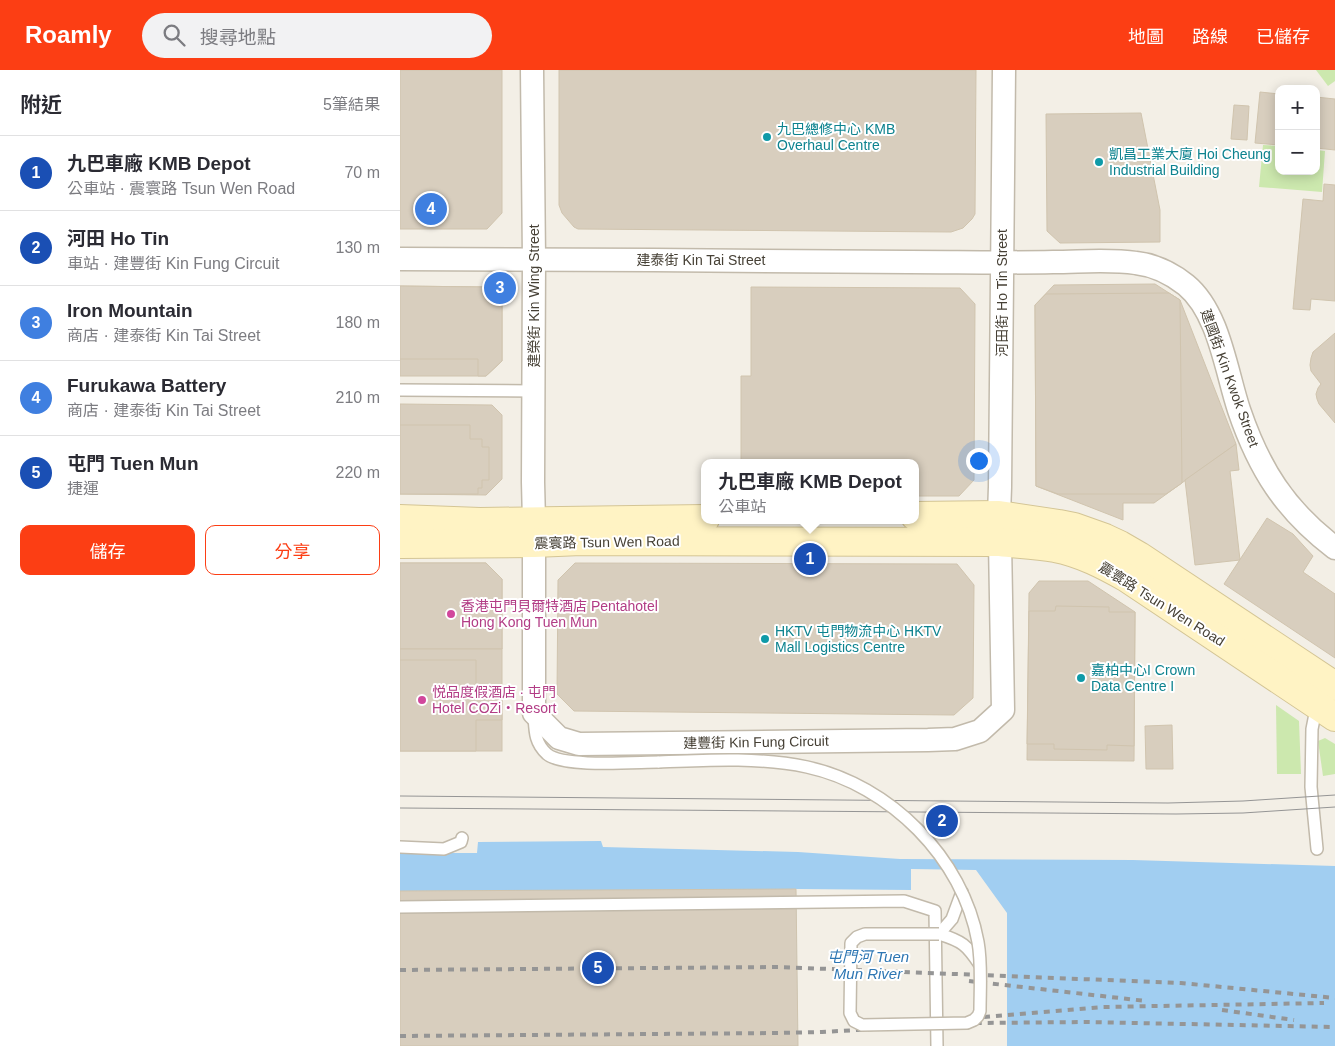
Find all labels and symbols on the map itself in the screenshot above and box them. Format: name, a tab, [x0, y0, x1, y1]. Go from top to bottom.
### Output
place label: 九巴總修中心 KMB Overhaul Centre	[777, 121, 895, 153]
marker: 九巴總修中心 KMB Overhaul Centre	[761, 131, 773, 143]
place label: 凱昌工業大廈 Hoi Cheung Industrial Building	[1109, 146, 1271, 178]
marker: 凱昌工業大廈 Hoi Cheung Industrial Building	[1093, 156, 1105, 168]
pin: 4	[415, 190, 447, 228]
street label: 建榮街 Kin Wing Street	[526, 224, 542, 368]
street label: 河田街 Ho Tin Street	[994, 229, 1010, 357]
street label: 建泰街 Kin Tai Street	[637, 252, 766, 268]
pin: 3	[484, 269, 516, 307]
street label: 建國街 Kin Kwok Street	[1198, 307, 1262, 449]
your location	[966, 448, 992, 474]
street label: 震寰路 Tsun Wen Road	[534, 533, 680, 551]
pin: 1	[794, 540, 826, 578]
street label: 震寰路 Tsun Wen Road	[1096, 559, 1228, 649]
place label: 香港屯門貝爾特酒店 Pentahotel Hong Kong Tuen Mun	[461, 598, 658, 630]
marker: 香港屯門貝爾特酒店 Pentahotel Hong Kong Tuen Mun	[445, 608, 457, 620]
place label: HKTV 屯門物流中心 HKTV Mall Logistics Centre	[775, 623, 942, 655]
marker: HKTV 屯門物流中心 HKTV Mall Logistics Centre	[759, 633, 771, 645]
place label: 嘉柏中心I Crown Data Centre I	[1091, 662, 1195, 694]
marker: 嘉柏中心I Crown Data Centre I	[1075, 672, 1087, 684]
place label: 悦品度假酒店 ∙ 屯門 Hotel COZi‧Resort	[432, 684, 557, 716]
marker: 悦品度假酒店 ∙ 屯門 Hotel COZi‧Resort	[416, 694, 428, 706]
street label: 建豐街 Kin Fung Circuit	[683, 733, 829, 751]
pin: 2	[926, 802, 958, 840]
water label: 屯門河 Tuen Mun River	[827, 948, 909, 982]
pin: 5	[582, 949, 614, 987]

